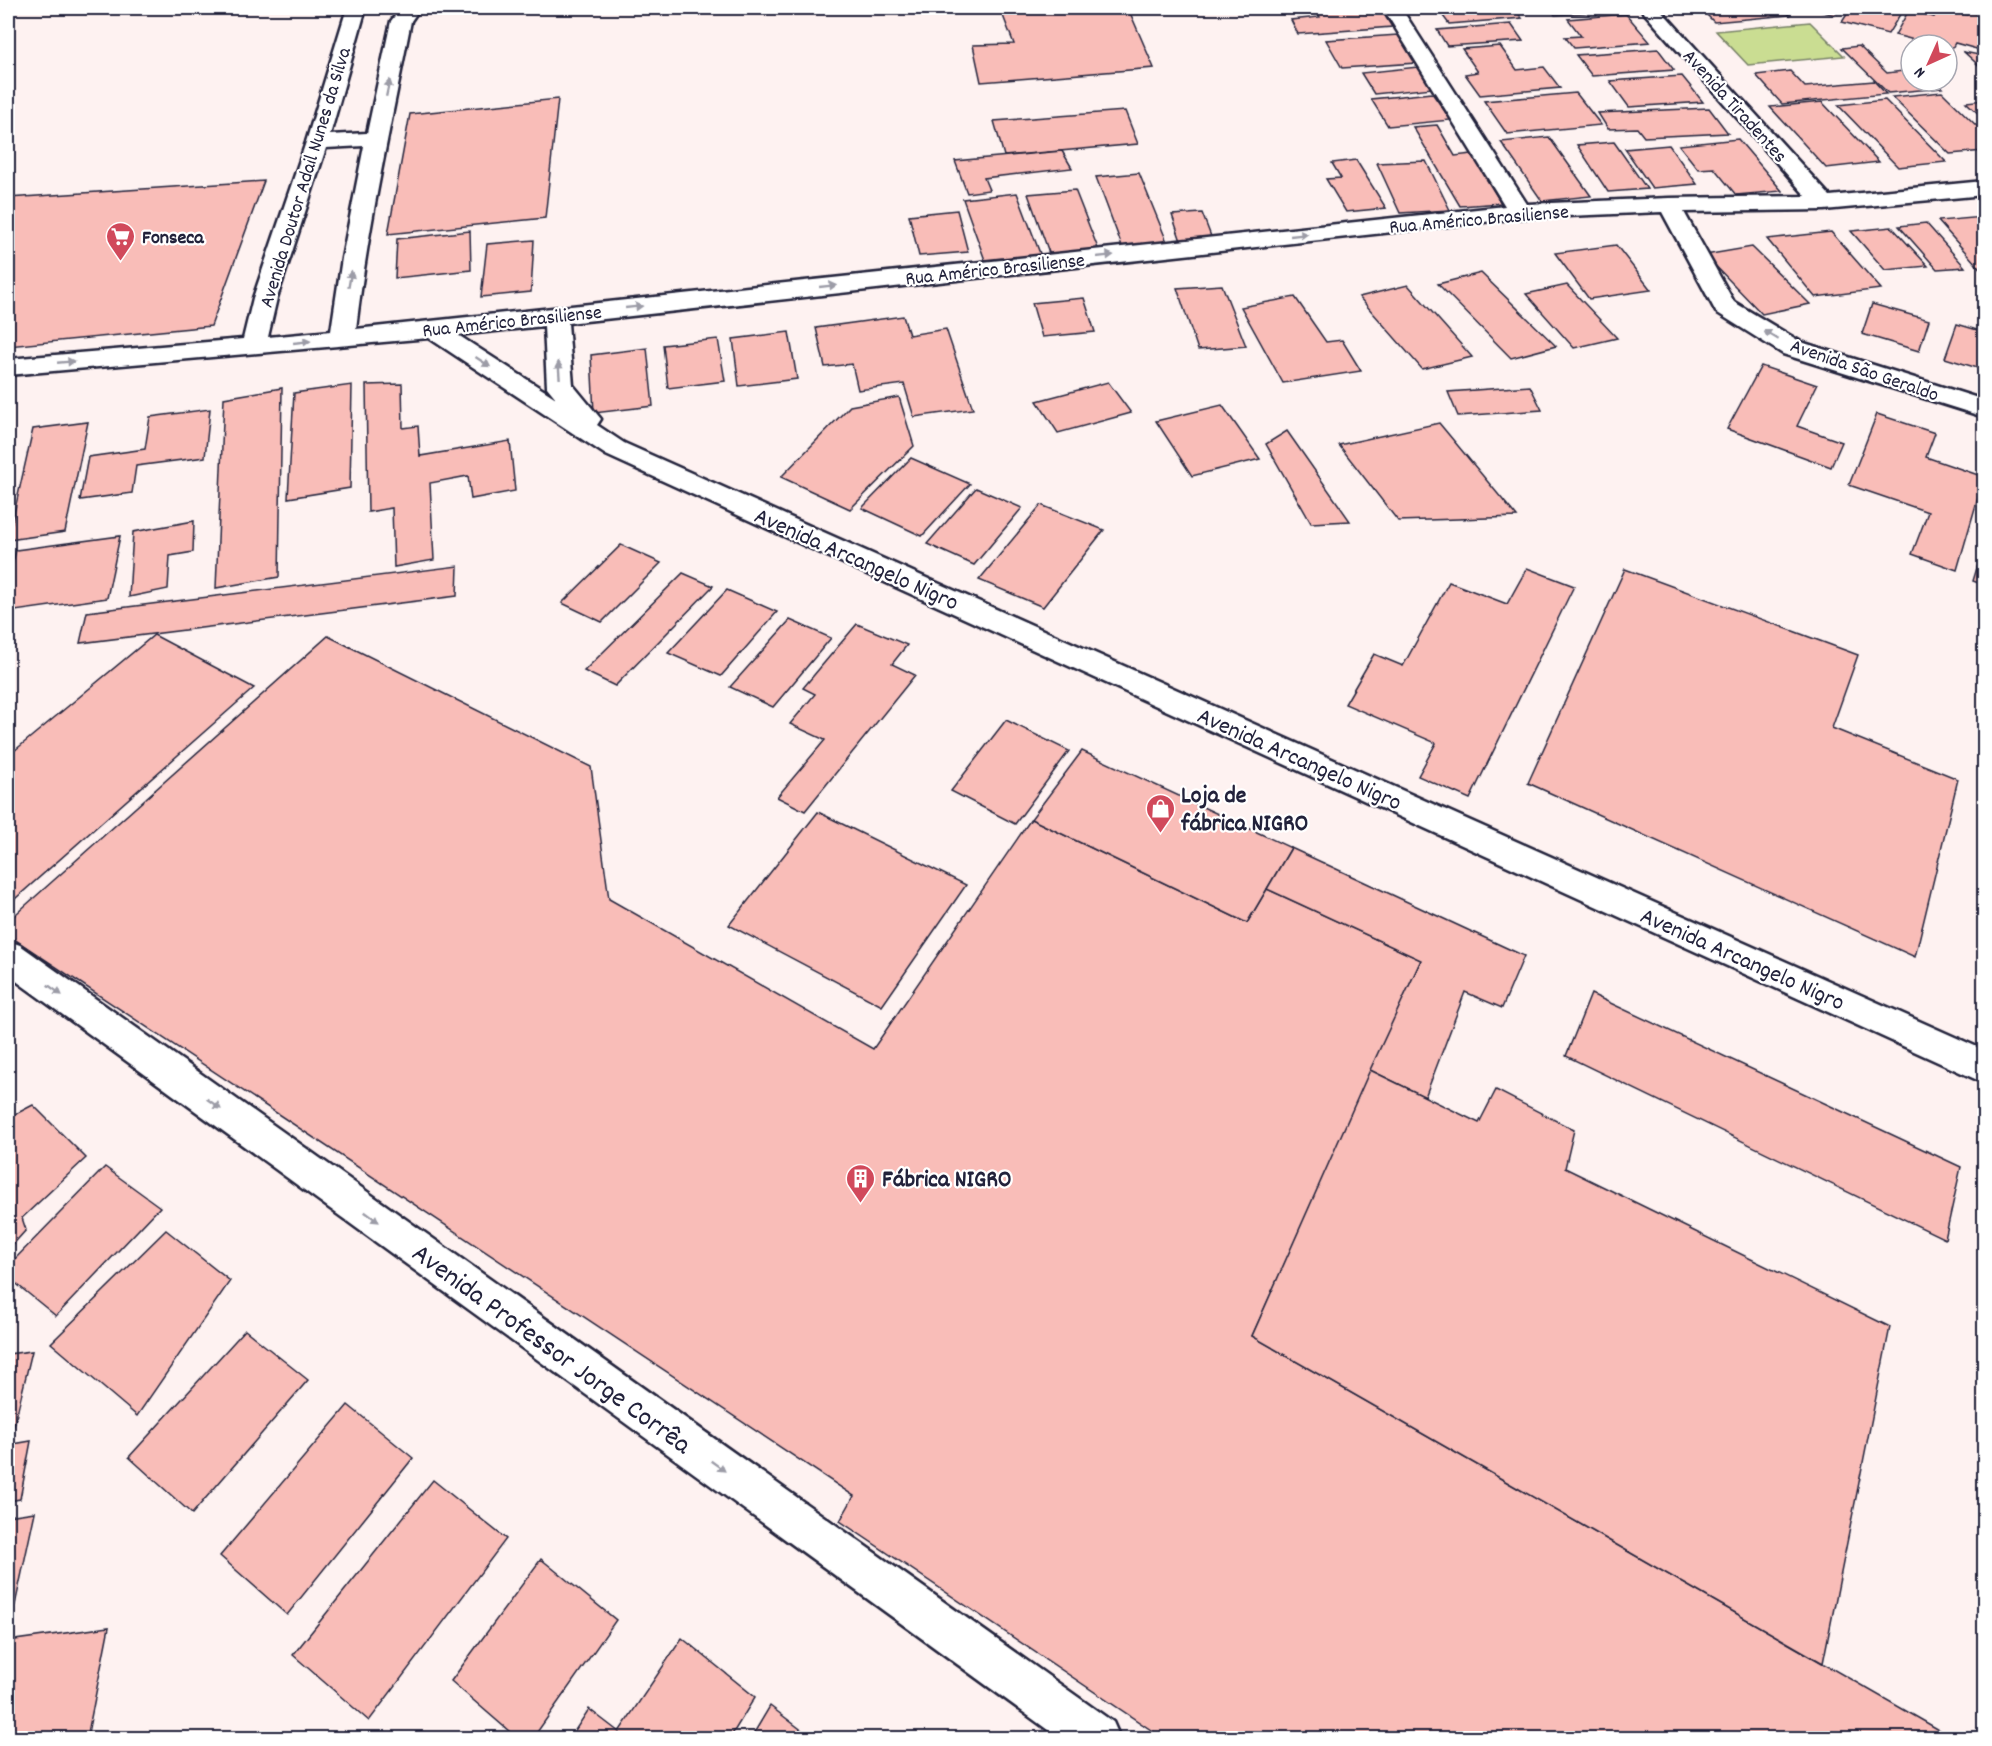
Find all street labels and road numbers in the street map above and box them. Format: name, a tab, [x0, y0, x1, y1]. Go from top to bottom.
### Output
street label: Avenida Doutor Adail Nunes da Silva	[254, 44, 360, 312]
street label: Avenida Tiradentes	[1675, 44, 1793, 170]
street label: Rua Américo Brasiliense	[1388, 199, 1570, 243]
street label: Rua Américo Brasiliense	[904, 248, 1087, 294]
street label: Rua Américo Brasiliense	[421, 300, 604, 346]
street label: Avenida São Geraldo	[1786, 333, 1942, 410]
street label: Avenida Arcangelo Nigro	[748, 500, 963, 621]
street label: Avenida Arcangelo Nigro	[1191, 700, 1406, 821]
street label: Avenida Arcangelo Nigro	[1634, 900, 1849, 1021]
street label: Avenida Professor Jorge Corrêa	[402, 1236, 699, 1467]

